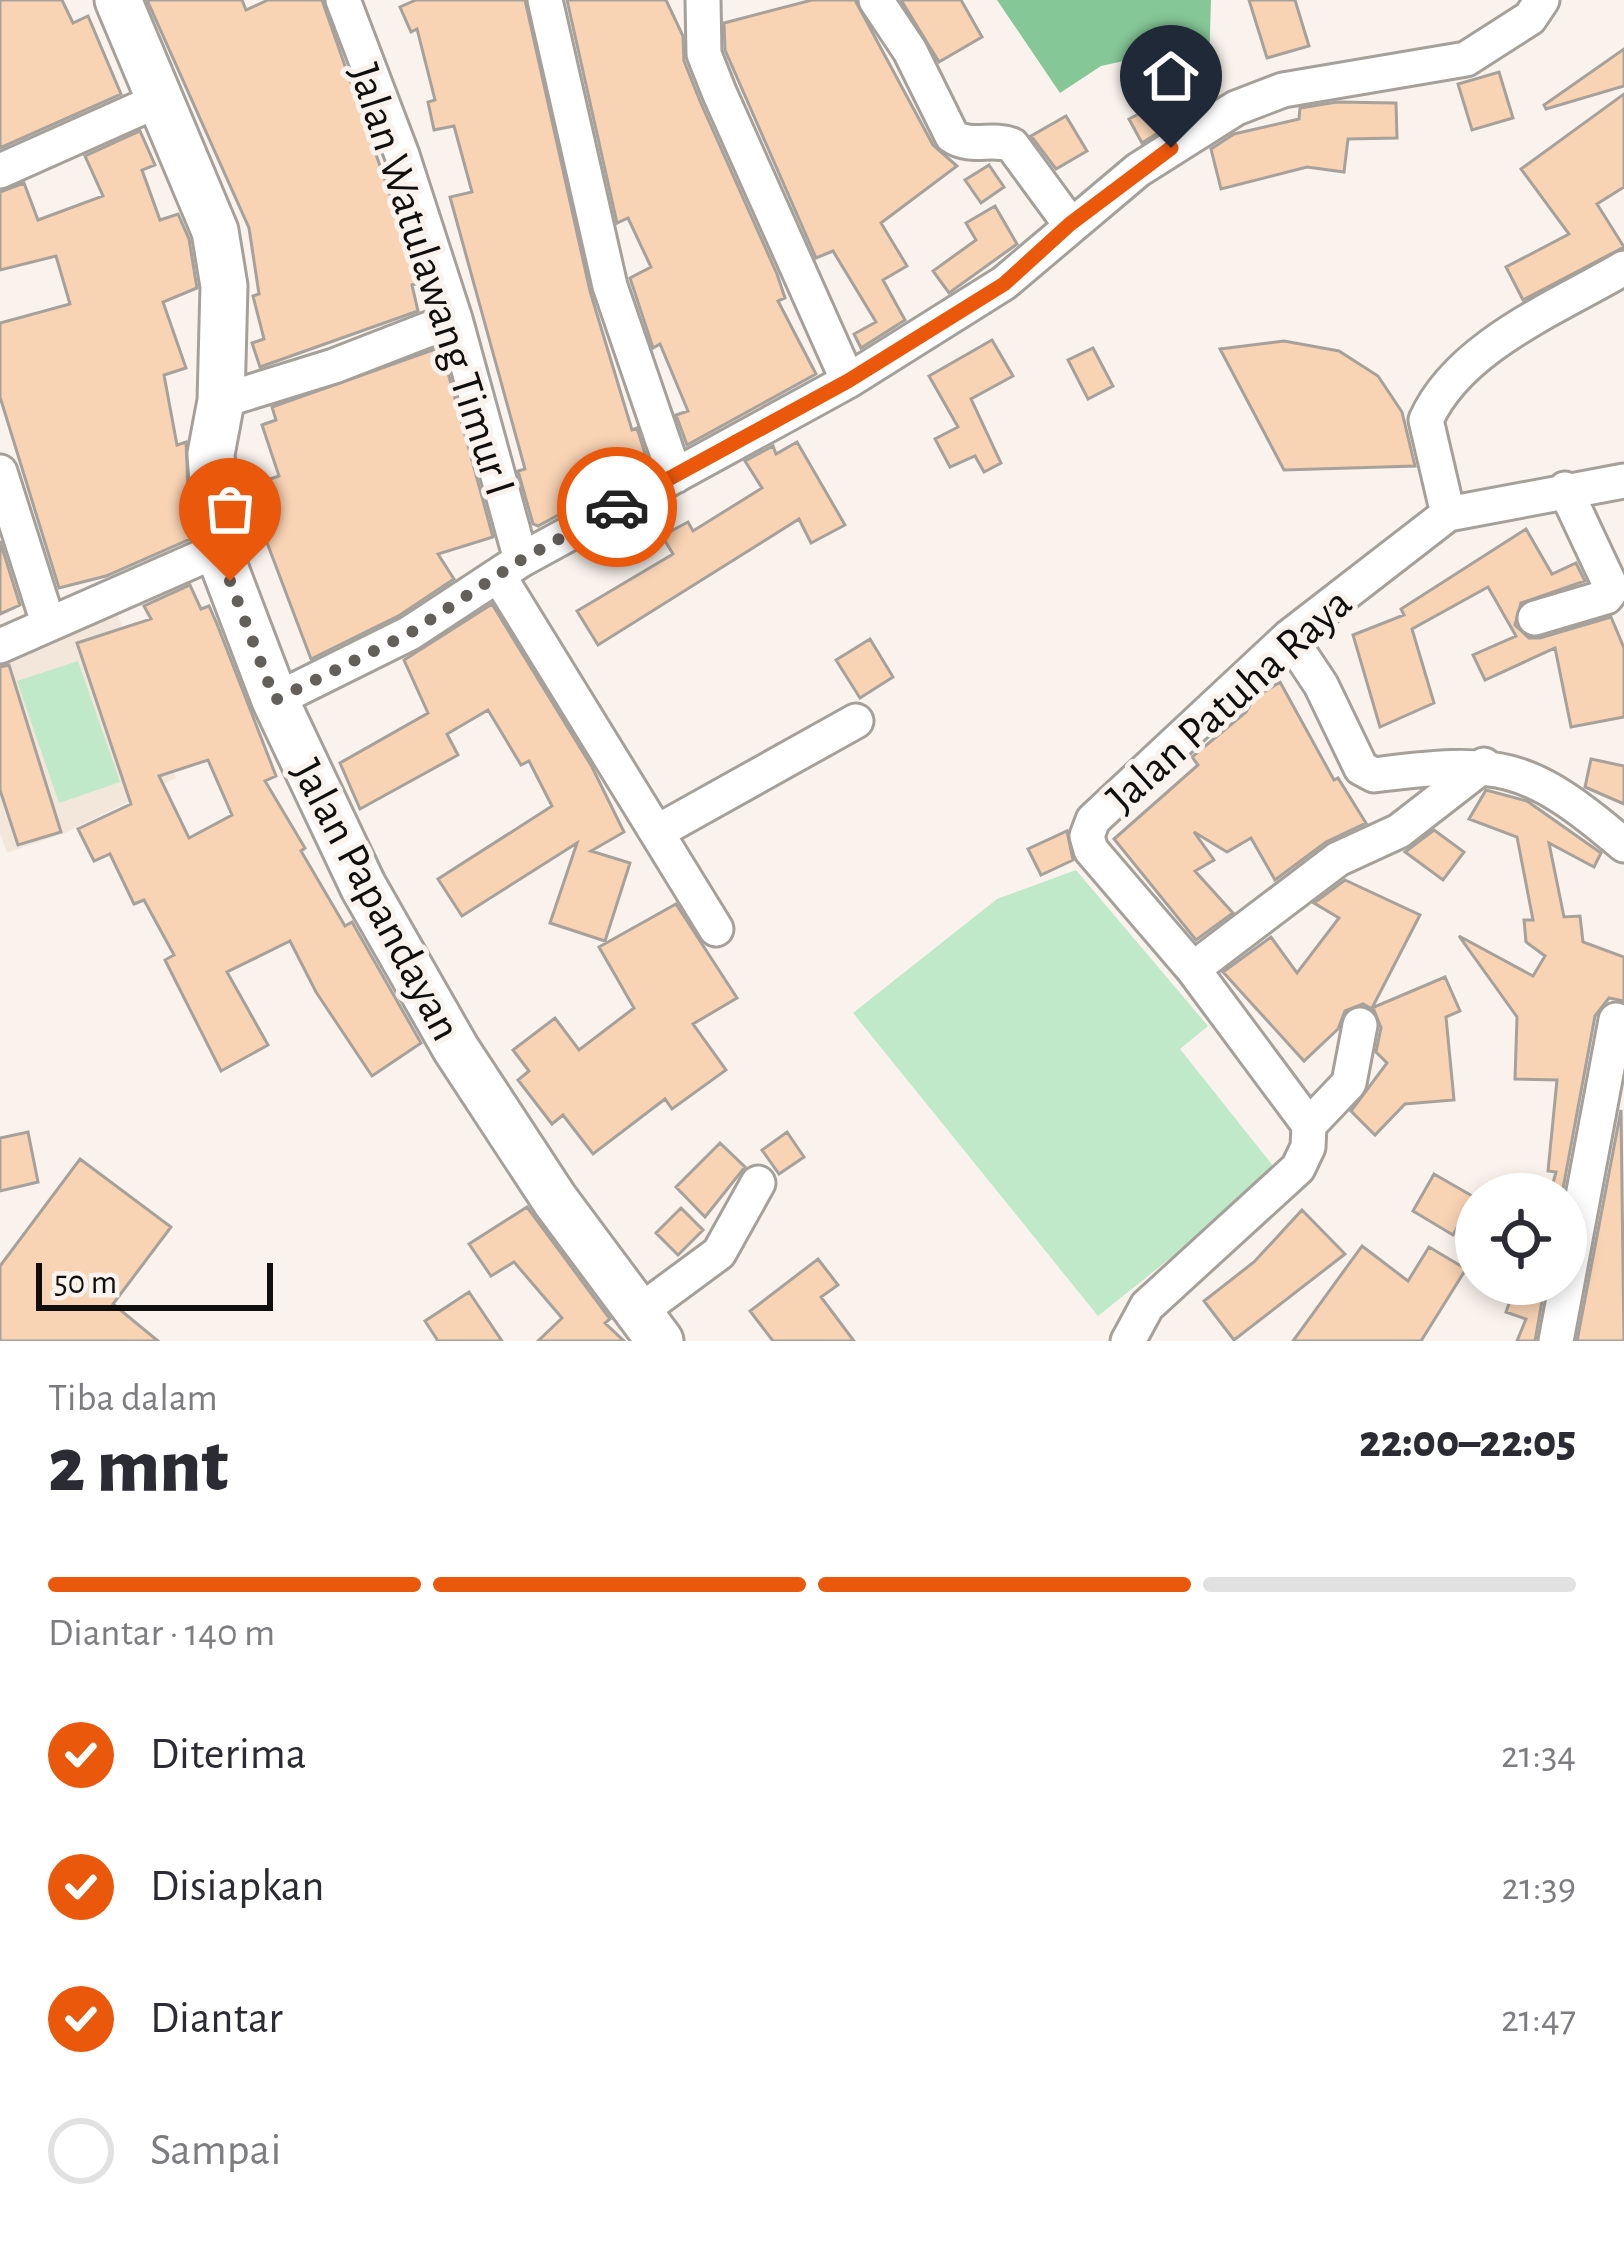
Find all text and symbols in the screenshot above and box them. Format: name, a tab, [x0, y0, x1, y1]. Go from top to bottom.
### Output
pin	[1120, 25, 1222, 148]
icon: home	[1138, 43, 1204, 109]
street label: Jalan Watulawang Timur I	[341, 58, 523, 501]
courier	[557, 447, 677, 567]
pin	[179, 458, 281, 581]
icon: car	[584, 474, 650, 540]
icon: bag	[197, 476, 263, 542]
street label: Jalan Patuha Raya	[1099, 580, 1360, 822]
street label: Jalan Papandayan	[283, 752, 469, 1048]
map controls	[1455, 1173, 1587, 1305]
button: locate	[1455, 1173, 1587, 1305]
scale bar	[36, 1257, 273, 1310]
text: 50 m	[54, 1267, 117, 1300]
text: Tiba dalam	[48, 1379, 218, 1418]
text: 22:00–22:05	[1359, 1420, 1576, 1465]
text: 2 mnt	[48, 1428, 229, 1506]
text: Diantar · 140 m	[48, 1614, 275, 1653]
icon: check	[48, 1722, 114, 1788]
text: Diterima	[150, 1732, 307, 1777]
text: 21:34	[1501, 1736, 1576, 1775]
icon: check	[48, 1854, 114, 1920]
text: Disiapkan	[150, 1864, 324, 1909]
text: 21:39	[1502, 1868, 1576, 1907]
icon: check	[48, 1986, 114, 2052]
text: Diantar	[150, 1996, 283, 2041]
text: 21:47	[1501, 2000, 1576, 2039]
text: Sampai	[150, 2128, 281, 2173]

